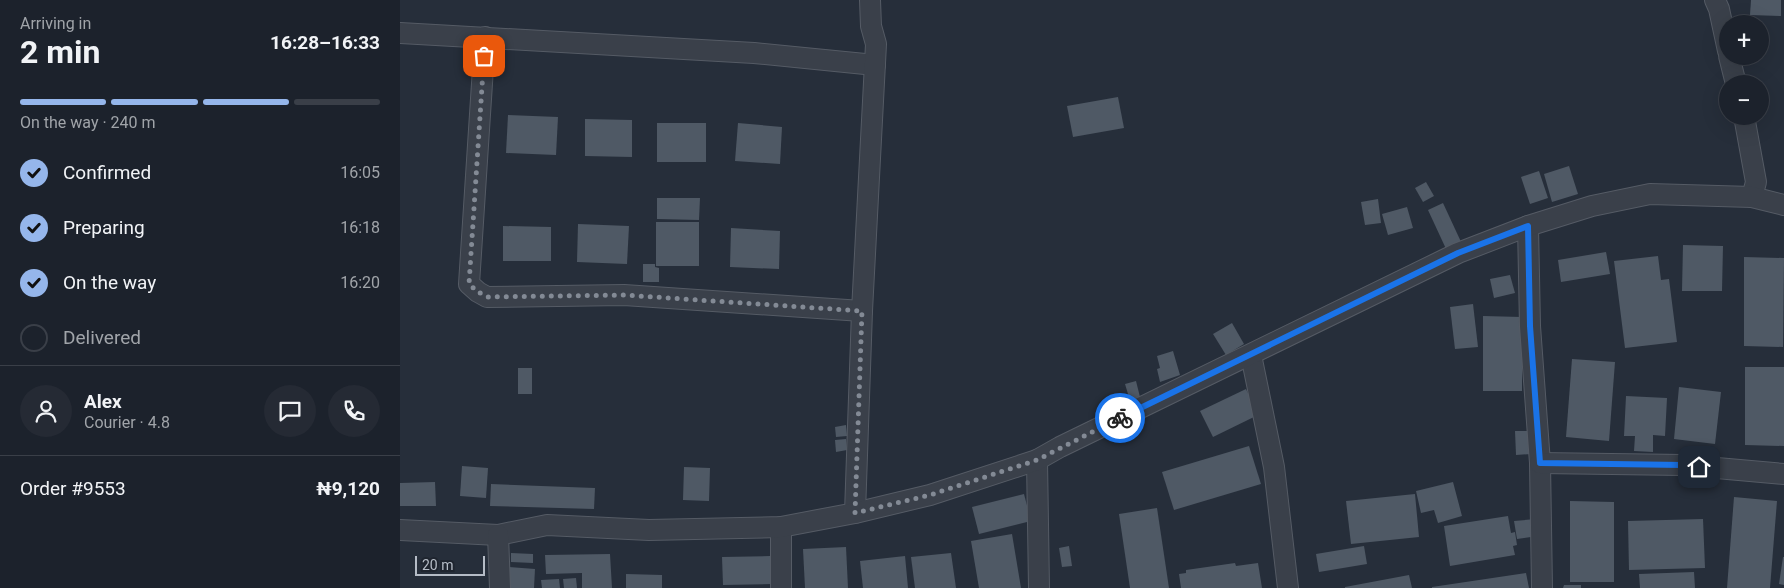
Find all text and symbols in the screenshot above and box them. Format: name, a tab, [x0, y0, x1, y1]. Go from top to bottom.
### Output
text: Arriving in	[20, 14, 91, 33]
map controls	[1719, 15, 1769, 125]
button: +	[1719, 15, 1769, 65]
text: 16:28–16:33	[270, 31, 380, 54]
text: 2 min	[20, 33, 100, 71]
pin	[463, 35, 505, 77]
icon: bag	[470, 42, 498, 70]
button: −	[1719, 75, 1769, 125]
text: On the way · 240 m	[20, 113, 156, 132]
icon: check	[20, 159, 48, 187]
text: Confirmed	[63, 161, 151, 184]
text: 16:05	[340, 163, 380, 182]
icon: check	[20, 214, 48, 242]
text: Preparing	[63, 216, 145, 239]
text: 16:18	[340, 218, 380, 237]
icon: check	[20, 269, 48, 297]
text: On the way	[63, 271, 156, 294]
text: 16:20	[340, 273, 380, 292]
text: Delivered	[63, 326, 141, 349]
button: person	[20, 385, 72, 437]
button: chat	[264, 385, 316, 437]
button: phone	[328, 385, 380, 437]
text: Alex	[84, 390, 122, 413]
courier	[1095, 393, 1145, 443]
icon: bike	[1106, 404, 1134, 432]
text: Courier · 4.8	[84, 413, 170, 432]
pin	[1678, 446, 1720, 488]
icon: home	[1685, 453, 1713, 481]
text: Order #9553	[20, 477, 126, 500]
text: ₦9,120	[316, 477, 380, 500]
scale bar	[415, 553, 485, 576]
text: 20 m	[422, 557, 454, 573]

